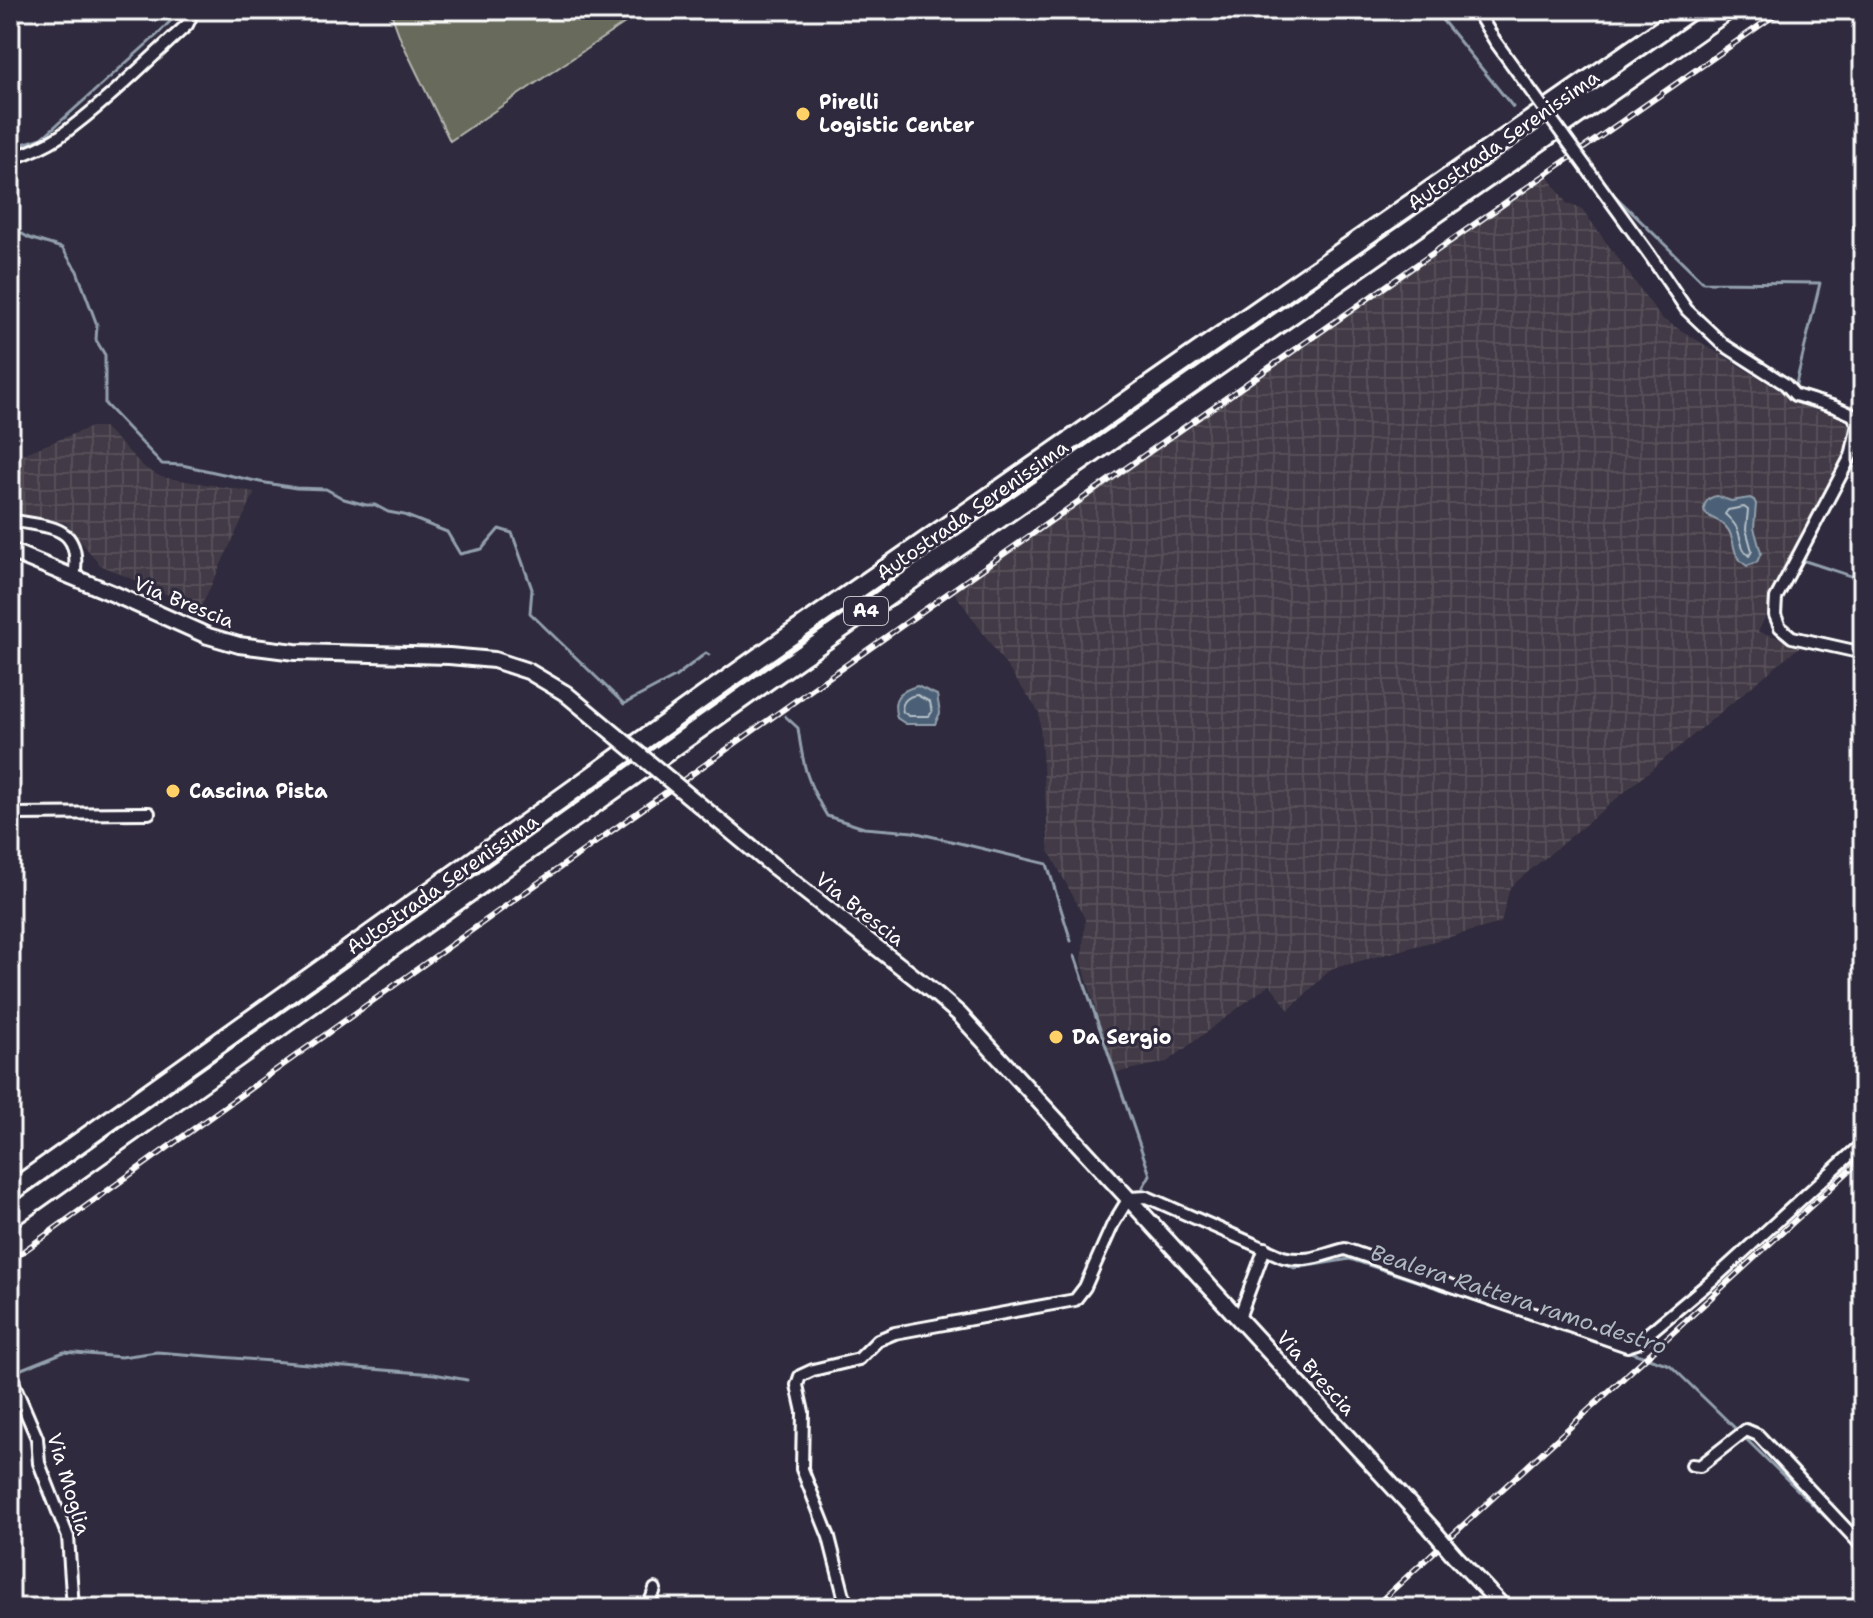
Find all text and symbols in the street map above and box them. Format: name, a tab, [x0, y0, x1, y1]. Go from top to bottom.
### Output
street label: Autostrada Serenissima	[1402, 63, 1605, 216]
place label: Pirelli Logistic Center	[819, 89, 975, 138]
marker: Pirelli Logistic Center	[794, 105, 812, 123]
street label: Autostrada Serenissima	[871, 433, 1074, 586]
street label: Via Brescia	[130, 570, 239, 634]
road number: A4	[844, 597, 888, 625]
place label: Cascina Pista	[189, 778, 328, 804]
marker: Cascina Pista	[164, 782, 182, 800]
street label: Autostrada Serenissima	[341, 807, 544, 960]
street label: Via Brescia	[810, 866, 910, 952]
place label: Da Sergio	[1072, 1024, 1172, 1050]
marker: Da Sergio	[1047, 1028, 1065, 1046]
water label: Bealera Rattera ramo destro	[1367, 1238, 1671, 1361]
street label: Via Brescia	[1271, 1325, 1362, 1422]
street label: Via Moglia	[41, 1430, 97, 1539]

